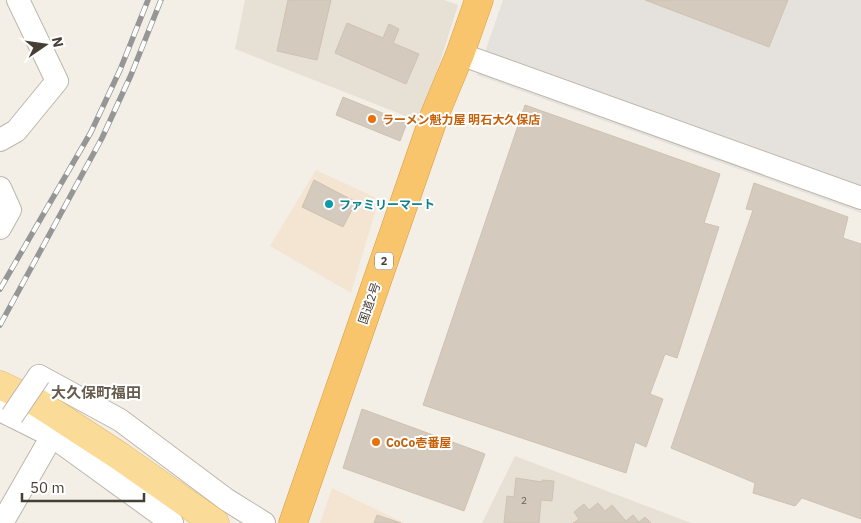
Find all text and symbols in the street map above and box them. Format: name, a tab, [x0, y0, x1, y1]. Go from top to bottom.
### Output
north arrow	[20, 20, 70, 70]
text: N	[48, 35, 68, 49]
place label: ラーメン魁力屋 明石大久保店	[382, 112, 540, 127]
marker: ラーメン魁力屋 明石大久保店	[366, 113, 378, 125]
place label: ファミリーマート	[339, 197, 435, 212]
marker: ファミリーマート	[323, 198, 335, 210]
road number: 2	[375, 252, 393, 270]
street label: 国道2号	[355, 280, 383, 326]
district label: 大久保町福田	[51, 383, 141, 402]
place label: CoCo壱番屋	[386, 435, 451, 450]
marker: CoCo壱番屋	[370, 436, 382, 448]
scale bar	[22, 470, 145, 502]
text: 50 m	[30, 478, 65, 497]
house number: 2	[521, 494, 527, 507]

